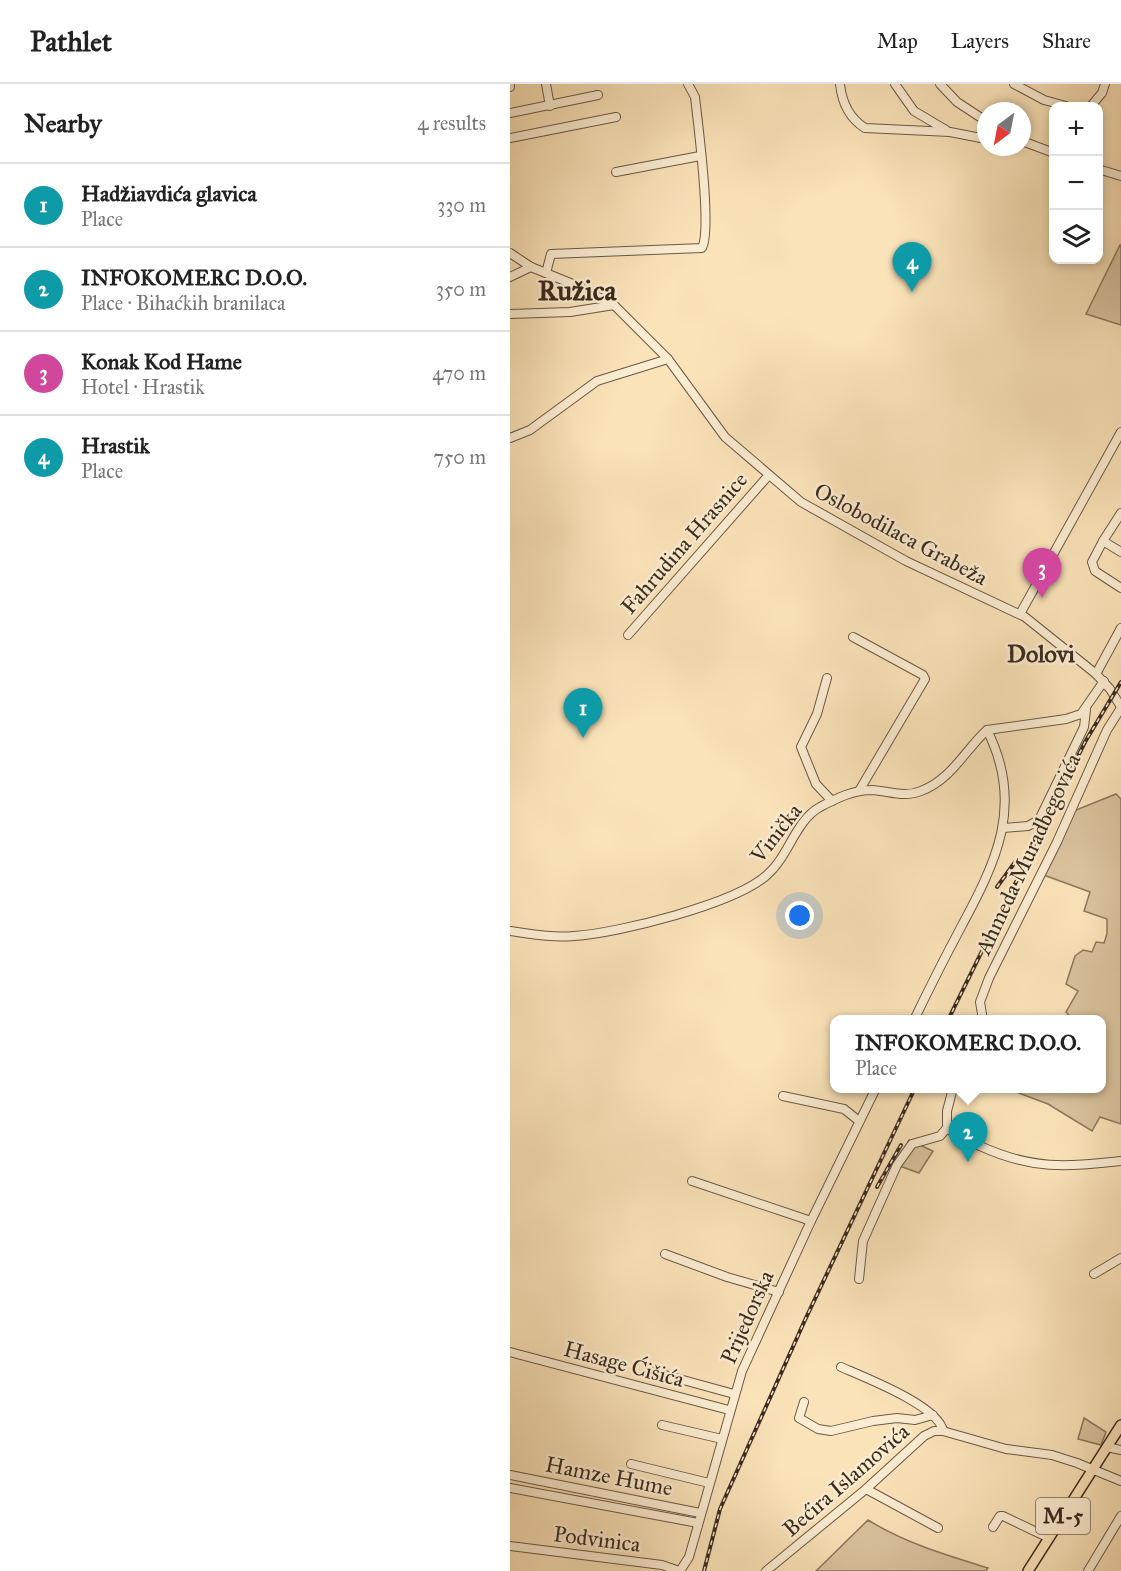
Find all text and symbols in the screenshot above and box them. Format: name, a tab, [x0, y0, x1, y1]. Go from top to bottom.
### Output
text: Pathlet	[30, 24, 112, 59]
text: Map	[877, 28, 918, 54]
text: Layers	[951, 28, 1009, 54]
text: Share	[1042, 28, 1091, 54]
north arrow	[977, 102, 1031, 156]
map controls	[1049, 102, 1103, 264]
button: +	[1049, 102, 1103, 156]
text: Nearby	[24, 107, 102, 139]
text: 4 results	[417, 111, 486, 135]
button: −	[1049, 156, 1103, 210]
text: Hadžiavdića glavica	[81, 180, 257, 207]
text: 1	[40, 193, 47, 217]
text: 330 m	[437, 193, 486, 217]
text: Place	[81, 207, 123, 231]
button: layers	[1049, 210, 1103, 264]
pin: 4	[892, 242, 932, 292]
text: INFOKOMERC D.O.O.	[81, 264, 307, 291]
district label: Ružica	[538, 273, 617, 308]
text: 2	[39, 277, 48, 301]
text: 350 m	[436, 277, 486, 301]
text: Place · Bihaćkih branilaca	[81, 291, 286, 315]
text: Konak Kod Hame	[81, 348, 242, 375]
text: 3	[40, 361, 48, 385]
text: 470 m	[432, 361, 486, 385]
text: Hotel · Hrastik	[81, 375, 205, 399]
text: Hrastik	[81, 432, 150, 459]
text: 4	[38, 445, 49, 469]
text: 750 m	[433, 445, 486, 469]
text: Place	[81, 459, 123, 483]
street label: Fahrudina Hrasnice	[615, 466, 753, 620]
street label: Oslobodilaca Grabeža	[810, 477, 993, 591]
pin: 3	[1022, 548, 1062, 598]
district label: Dolovi	[1007, 639, 1075, 669]
pin: 1	[564, 688, 602, 738]
street label: Ahmeda Muradbegovića	[969, 749, 1087, 960]
street label: Vinička	[744, 797, 808, 869]
your location	[785, 901, 814, 930]
popup	[830, 1015, 1106, 1093]
text: INFOKOMERC D.O.O.	[855, 1029, 1081, 1056]
text: Place	[855, 1056, 897, 1080]
pin: 2	[948, 1112, 988, 1162]
street label: Prijedorska	[714, 1266, 780, 1368]
street label: Hasage Ćišića	[561, 1335, 688, 1393]
street label: Bećira Islamovića	[777, 1417, 915, 1542]
street label: Hamze Hume	[543, 1450, 675, 1502]
road number: M-5	[1036, 1498, 1090, 1534]
street label: Podvinica	[552, 1520, 643, 1558]

